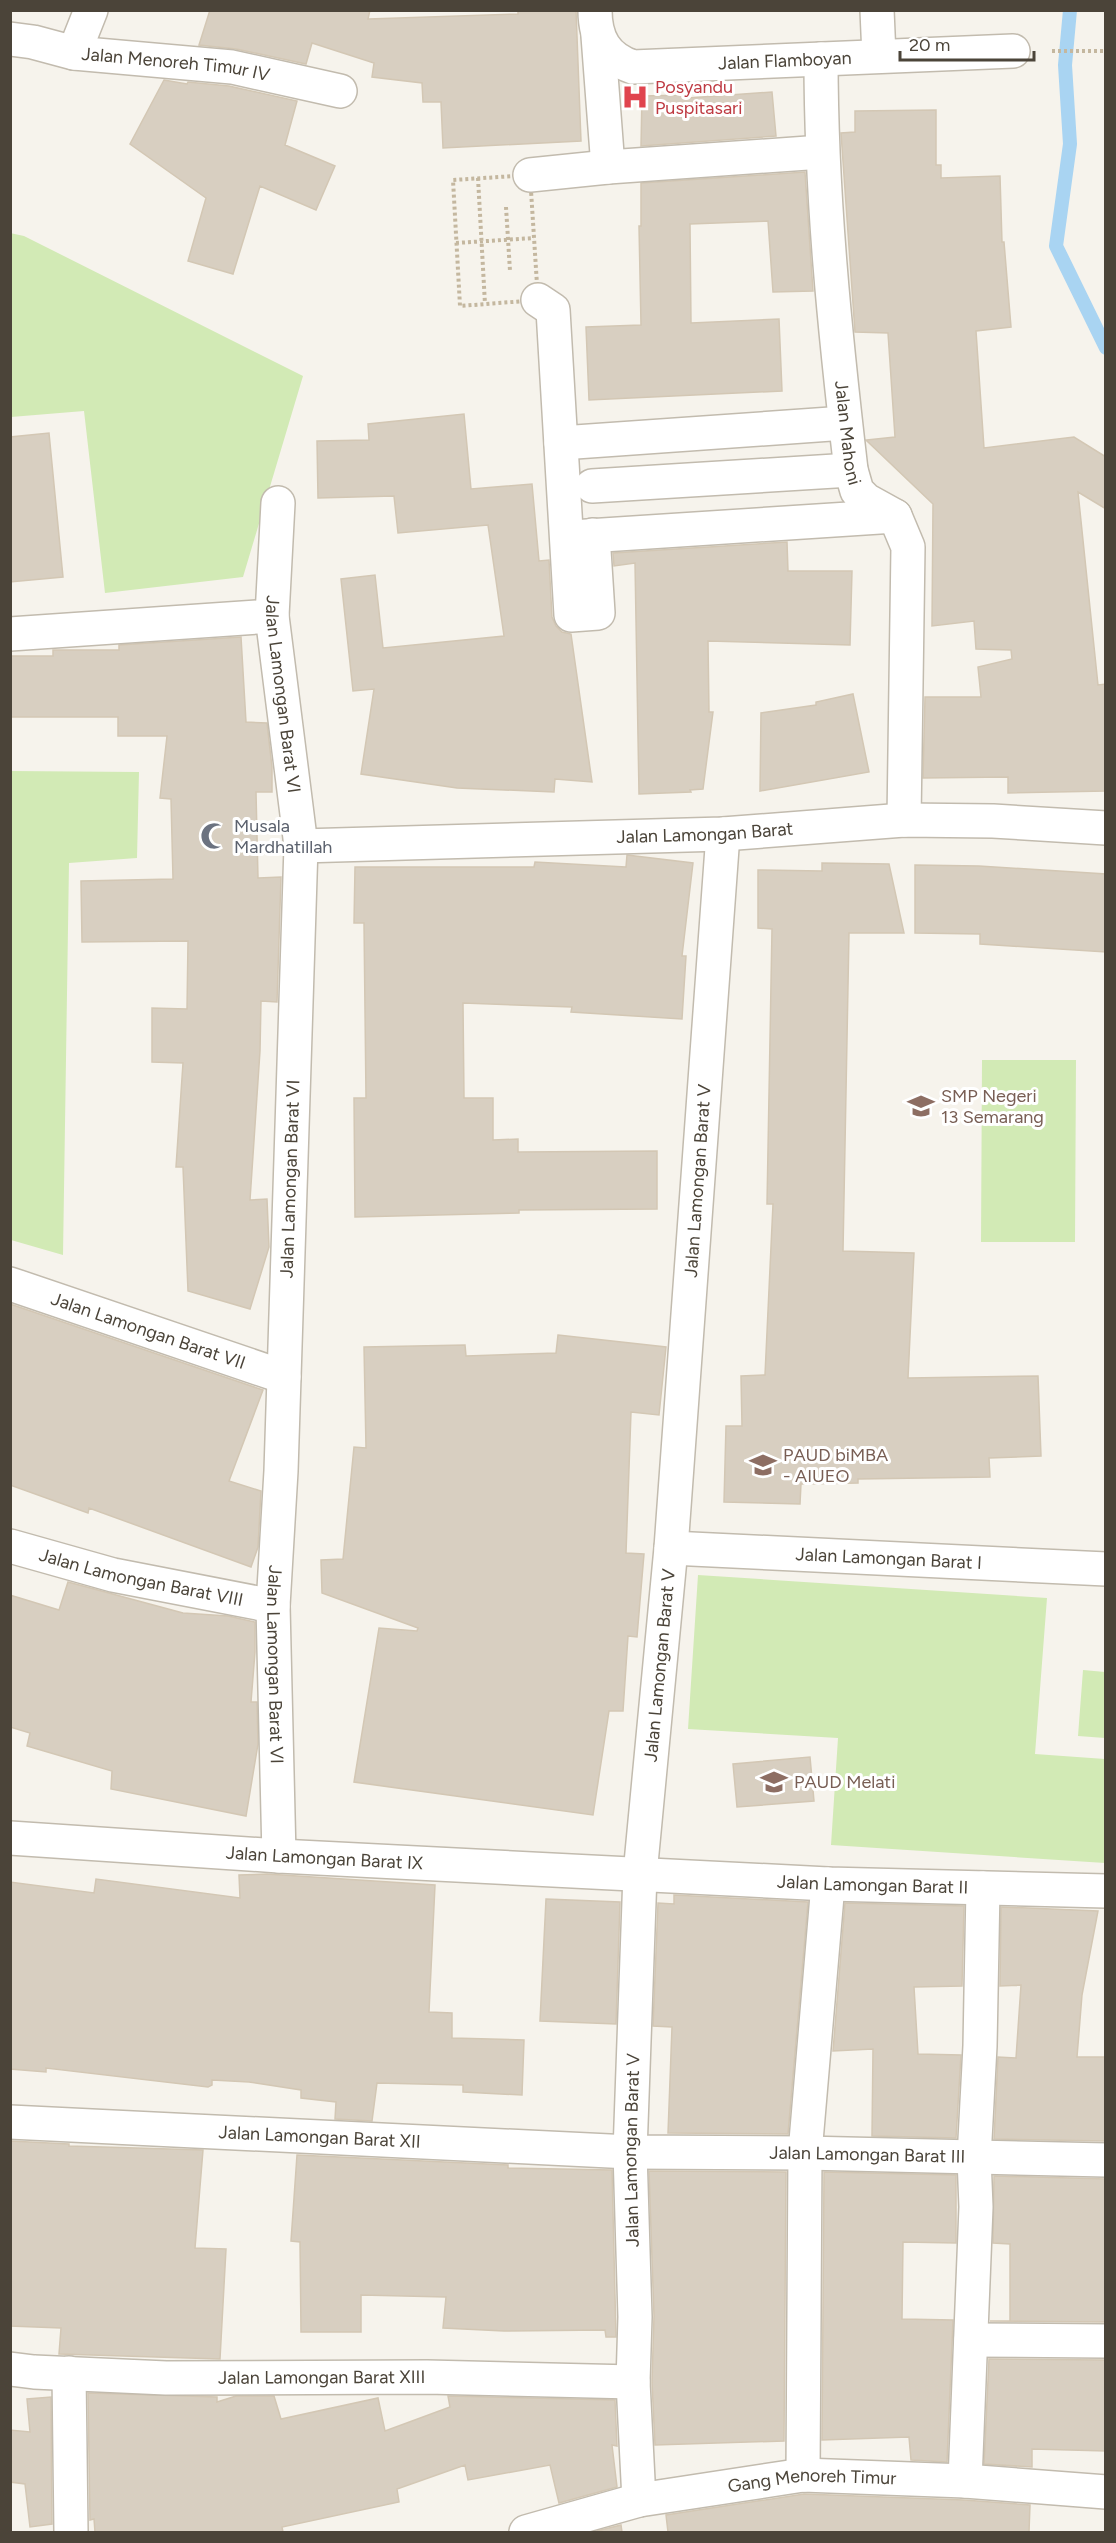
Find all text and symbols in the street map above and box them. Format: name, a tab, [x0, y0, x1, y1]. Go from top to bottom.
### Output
scale bar	[900, 24, 1034, 62]
text: 20 m	[909, 34, 950, 56]
street label: Jalan Menoreh Timur IV	[81, 43, 272, 86]
street label: Jalan Flamboyan	[717, 47, 852, 74]
place label: Posyandu Puspitasari	[655, 76, 742, 119]
hospital icon: Posyandu Puspitasari	[620, 82, 650, 112]
street label: Jalan Mahoni	[830, 379, 866, 488]
street label: Jalan Lamongan Barat VI	[261, 595, 305, 794]
place label: Musala Mardhatillah	[234, 815, 332, 858]
street label: Jalan Lamongan Barat	[616, 818, 794, 848]
mosque icon: Musala Mardhatillah	[199, 821, 229, 851]
street label: Jalan Lamongan Barat VI	[276, 1079, 304, 1279]
street label: Jalan Lamongan Barat V	[680, 1083, 716, 1278]
place label: SMP Negeri 13 Semarang	[941, 1085, 1044, 1128]
school or university icon: SMP Negeri 13 Semarang	[906, 1091, 936, 1121]
street label: Jalan Lamongan Barat VII	[48, 1288, 248, 1374]
place label: PAUD biMBA - AIUEO	[783, 1444, 888, 1487]
school or university icon: PAUD biMBA - AIUEO	[748, 1450, 778, 1480]
street label: Jalan Lamongan Barat I	[795, 1543, 982, 1574]
street label: Jalan Lamongan Barat VIII	[37, 1544, 245, 1611]
street label: Jalan Lamongan Barat VI	[262, 1564, 288, 1764]
street label: Jalan Lamongan Barat V	[640, 1567, 680, 1763]
school or university icon: PAUD Melati	[759, 1767, 789, 1797]
place label: PAUD Melati	[794, 1771, 895, 1793]
street label: Jalan Lamongan Barat IX	[225, 1841, 424, 1874]
street label: Jalan Lamongan Barat II	[777, 1870, 969, 1899]
street label: Jalan Lamongan Barat V	[619, 2052, 645, 2248]
street label: Jalan Lamongan Barat XII	[218, 2121, 421, 2153]
street label: Jalan Lamongan Barat III	[769, 2142, 966, 2168]
street label: Jalan Lamongan Barat XIII	[218, 2366, 425, 2389]
street label: Gang Menoreh Timur	[726, 2464, 897, 2497]

